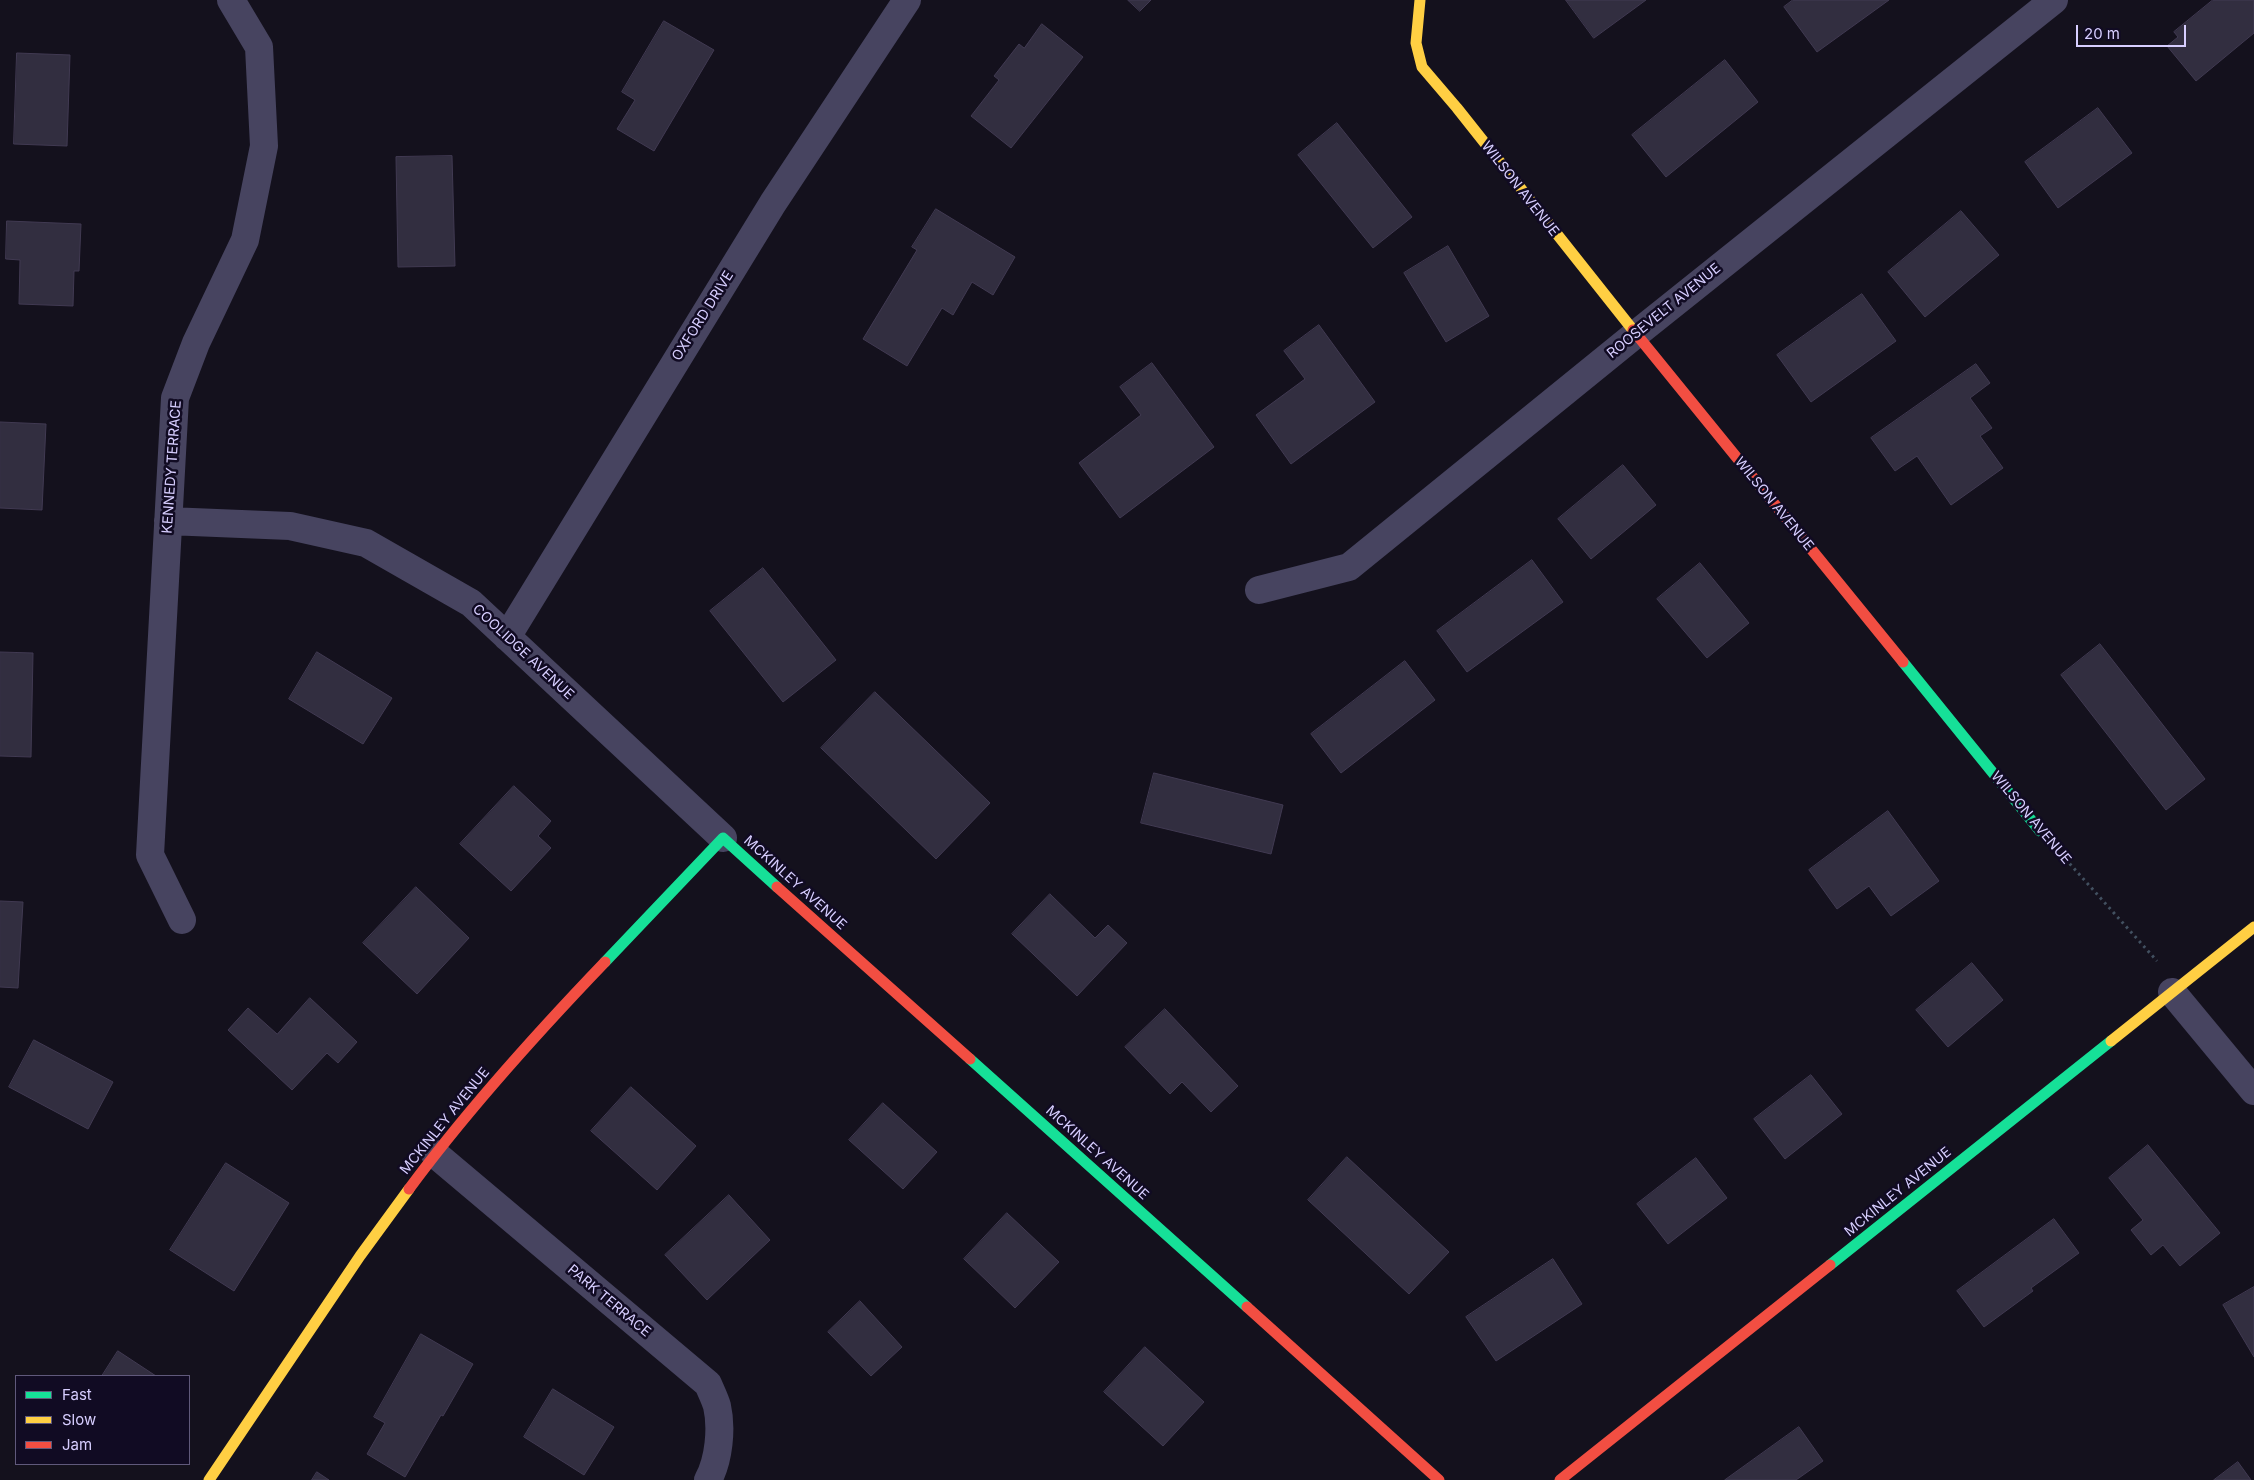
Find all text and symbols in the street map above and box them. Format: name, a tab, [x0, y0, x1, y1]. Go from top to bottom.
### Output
scale bar	[2079, 15, 2189, 47]
text: 20 m	[2084, 24, 2120, 43]
street label: WILSON AVENUE	[1478, 138, 1562, 240]
street label: ROOSEVELT AVENUE	[1604, 260, 1724, 362]
street label: OXFORD DRIVE	[669, 268, 737, 364]
street label: KENNEDY TERRACE	[159, 400, 185, 534]
street label: WILSON AVENUE	[1731, 454, 1817, 554]
street label: COOLIDGE AVENUE	[469, 601, 577, 703]
street label: WILSON AVENUE	[1987, 768, 2075, 868]
street label: MCKINLEY AVENUE	[740, 832, 850, 934]
street label: MCKINLEY AVENUE	[397, 1064, 493, 1178]
street label: MCKINLEY AVENUE	[1042, 1102, 1152, 1204]
street label: MCKINLEY AVENUE	[1841, 1144, 1955, 1240]
street label: PARK TERRACE	[564, 1261, 654, 1341]
legend	[15, 1375, 190, 1465]
text: Fast	[62, 1385, 92, 1404]
text: Slow	[62, 1410, 96, 1429]
text: Jam	[62, 1435, 92, 1454]

